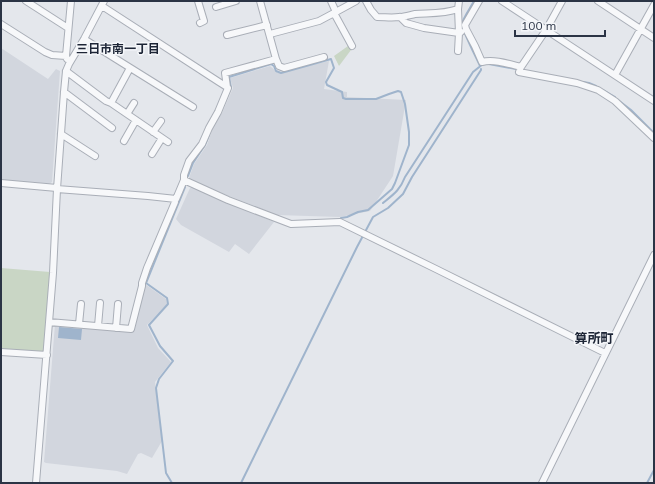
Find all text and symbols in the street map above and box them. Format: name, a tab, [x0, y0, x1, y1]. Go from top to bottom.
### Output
scale bar	[515, 12, 605, 38]
text: 100 m	[521, 18, 556, 33]
district label: 三日市南一丁目	[76, 41, 160, 56]
district label: 算所町	[574, 330, 614, 346]

